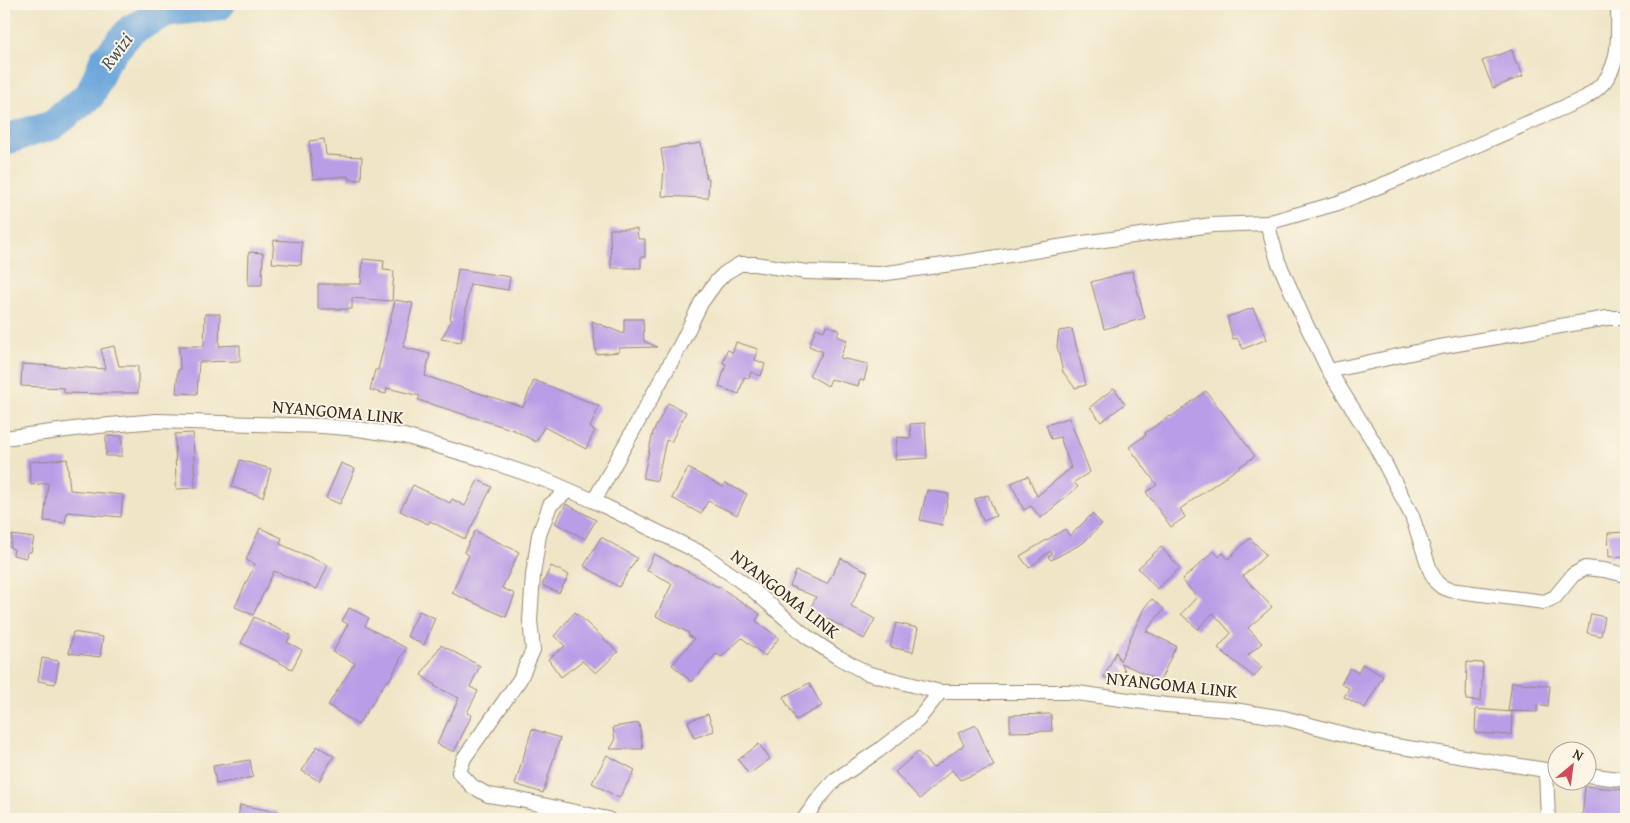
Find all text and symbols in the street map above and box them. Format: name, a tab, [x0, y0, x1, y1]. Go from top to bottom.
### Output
water label: Rwizi	[92, 27, 139, 76]
street label: NYANGOMA LINK	[271, 392, 405, 431]
street label: NYANGOMA LINK	[725, 542, 846, 645]
street label: NYANGOMA LINK	[1105, 664, 1239, 705]
north arrow	[1548, 740, 1598, 790]
text: N	[1569, 744, 1588, 766]

